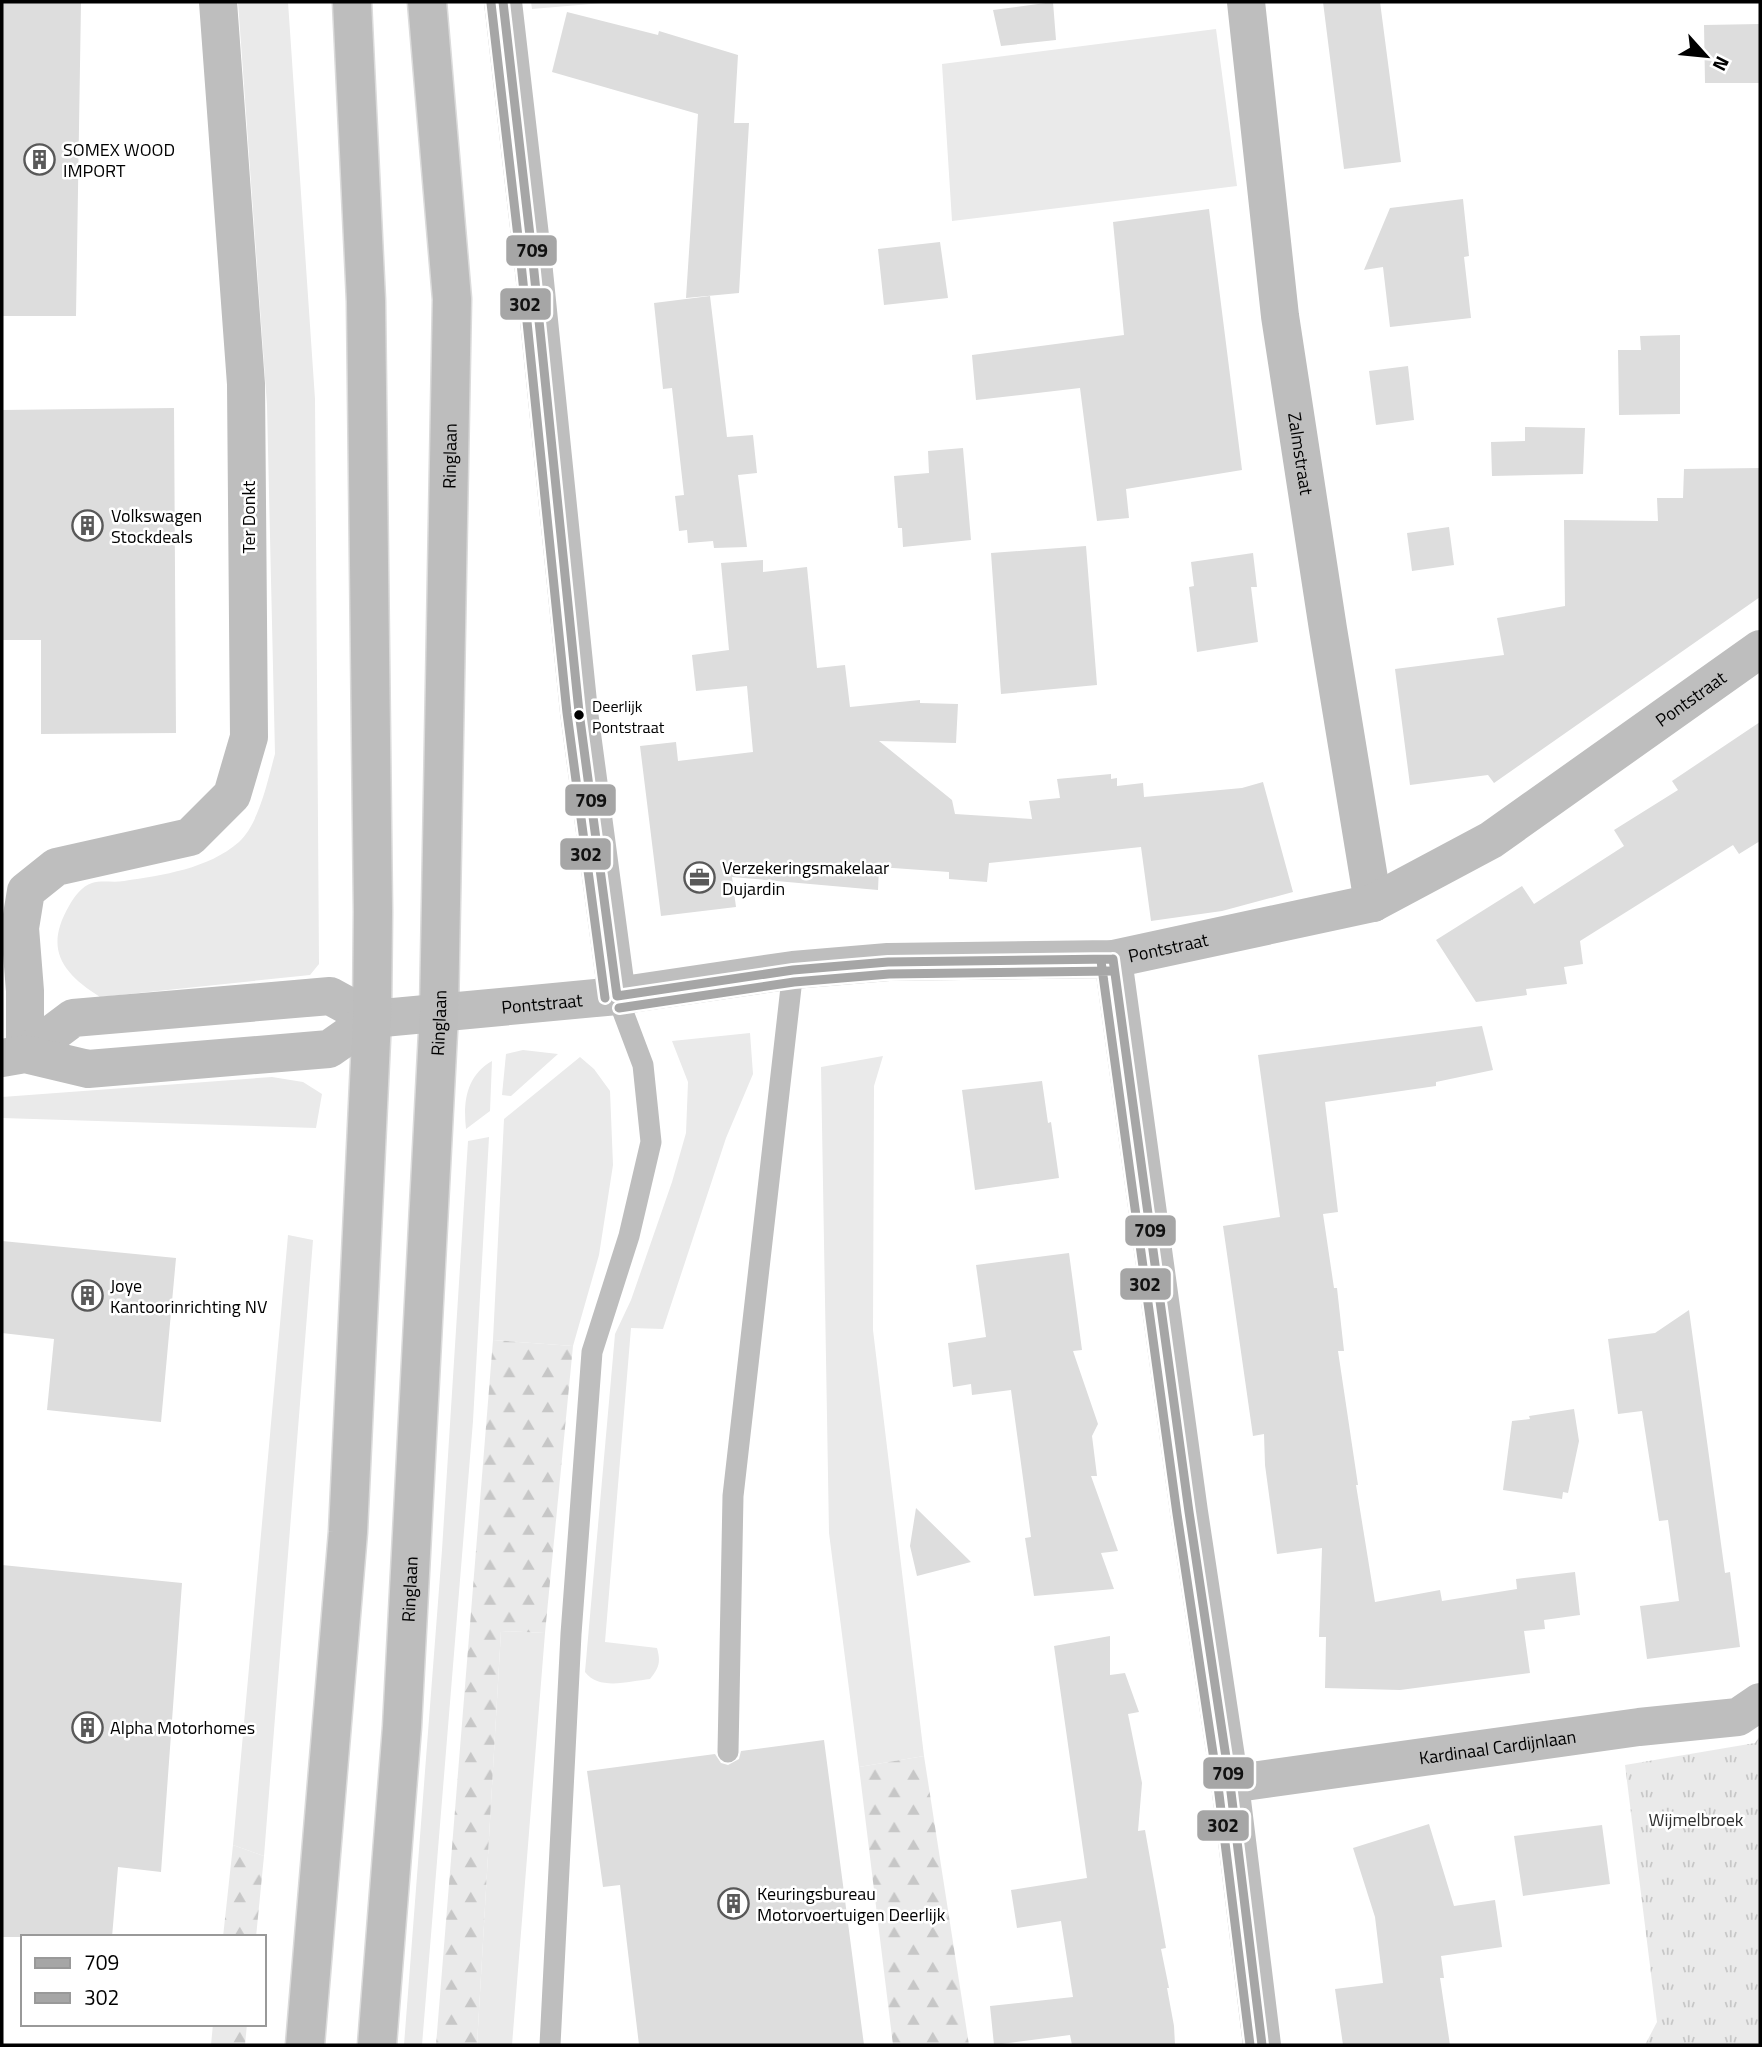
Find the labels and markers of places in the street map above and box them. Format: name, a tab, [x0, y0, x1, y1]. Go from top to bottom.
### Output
place label: SOMEX WOOD IMPORT	[63, 136, 175, 184]
building icon: SOMEX WOOD IMPORT	[23, 142, 57, 176]
place label: Volkswagen Stockdeals	[111, 502, 202, 550]
building icon: Volkswagen Stockdeals	[71, 508, 105, 542]
place label: Deerlijk Pontstraat	[592, 694, 665, 739]
marker: Deerlijk Pontstraat	[572, 708, 586, 722]
place label: Verzekeringsmakelaar Dujardin	[722, 854, 889, 902]
office icon: Verzekeringsmakelaar Dujardin	[682, 860, 716, 894]
place label: Joye Kantoorinrichting NV	[110, 1272, 268, 1320]
building icon: Joye Kantoorinrichting NV	[70, 1278, 104, 1312]
building icon: Alpha Motorhomes	[70, 1710, 104, 1744]
place label: Alpha Motorhomes	[110, 1714, 255, 1741]
place label: Keuringsbureau Motorvoertuigen Deerlijk	[757, 1880, 946, 1928]
building icon: Keuringsbureau Motorvoertuigen Deerlijk	[717, 1886, 751, 1920]

